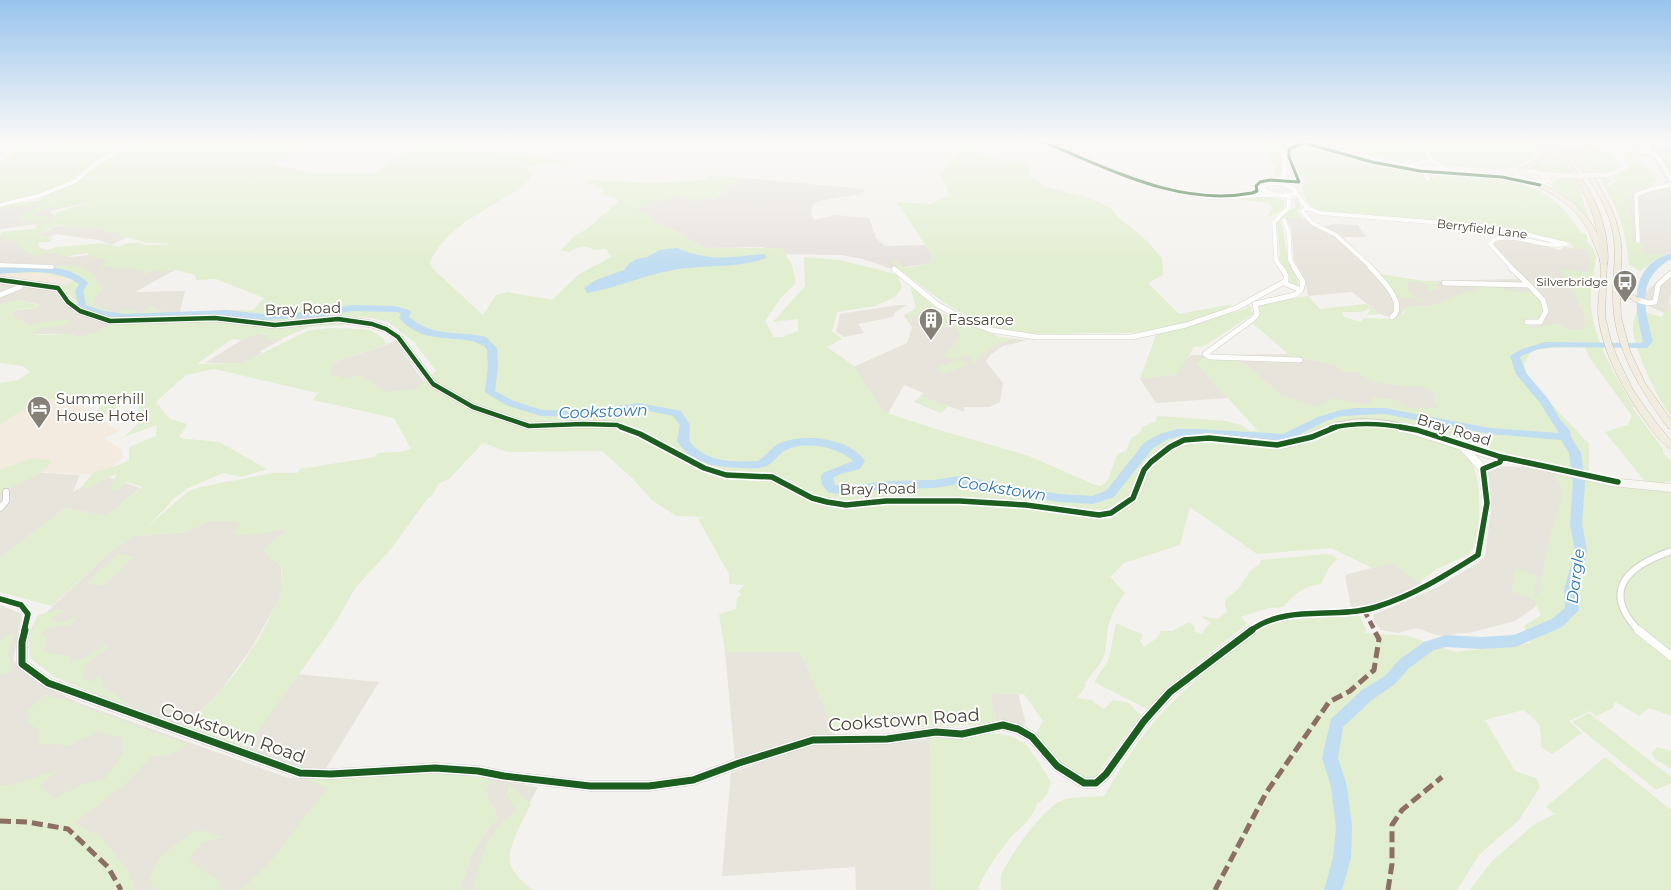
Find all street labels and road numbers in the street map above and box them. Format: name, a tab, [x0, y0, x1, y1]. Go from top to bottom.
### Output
street label: Berryfield Lane	[1436, 216, 1528, 241]
street label: Bray Road	[264, 298, 342, 319]
street label: Bray Road	[1415, 409, 1494, 450]
street label: Bray Road	[840, 478, 916, 499]
street label: Cookstown Road	[158, 698, 308, 768]
street label: Cookstown Road	[827, 704, 981, 736]

